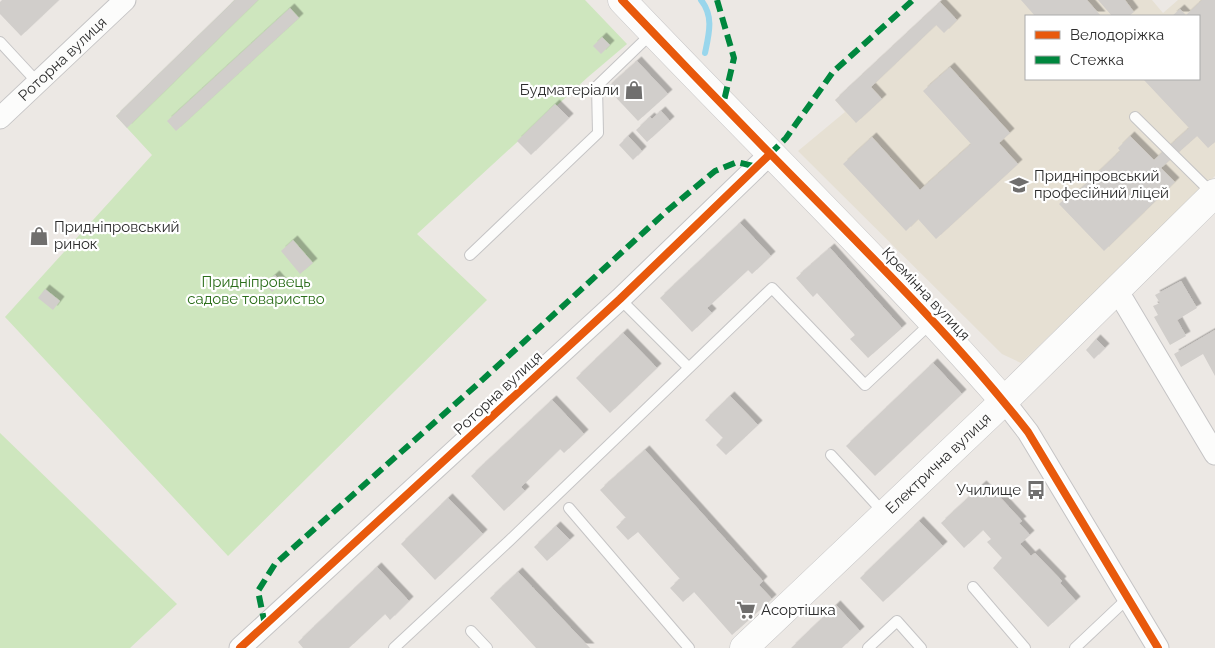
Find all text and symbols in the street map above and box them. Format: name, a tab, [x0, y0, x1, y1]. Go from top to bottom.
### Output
street label: Роторна вулиця	[15, 13, 110, 105]
legend	[1025, 15, 1200, 80]
text: Велодоріжка	[1070, 26, 1164, 44]
text: Стежка	[1070, 51, 1124, 69]
shop icon: Будматеріали	[623, 79, 645, 101]
place label: Будматеріали	[520, 81, 619, 99]
place label: Придніпровський професійний ліцей	[1034, 167, 1169, 202]
school or university icon: Придніпровський професійний ліцей	[1008, 174, 1030, 196]
place label: Придніпровський ринок	[54, 218, 180, 253]
shop icon: Придніпровський ринок	[28, 225, 50, 247]
street label: Кремінна вулиця	[878, 244, 974, 344]
park label: Придніпровець садове товариство	[187, 273, 325, 308]
street label: Роторна вулиця	[450, 347, 546, 439]
street label: Електрична вулиця	[882, 409, 995, 518]
bus stop icon: Училище	[1025, 479, 1047, 501]
place label: Училище	[957, 481, 1021, 499]
supermarket icon: Асортішка	[735, 599, 757, 621]
place label: Асортішка	[761, 601, 836, 619]

